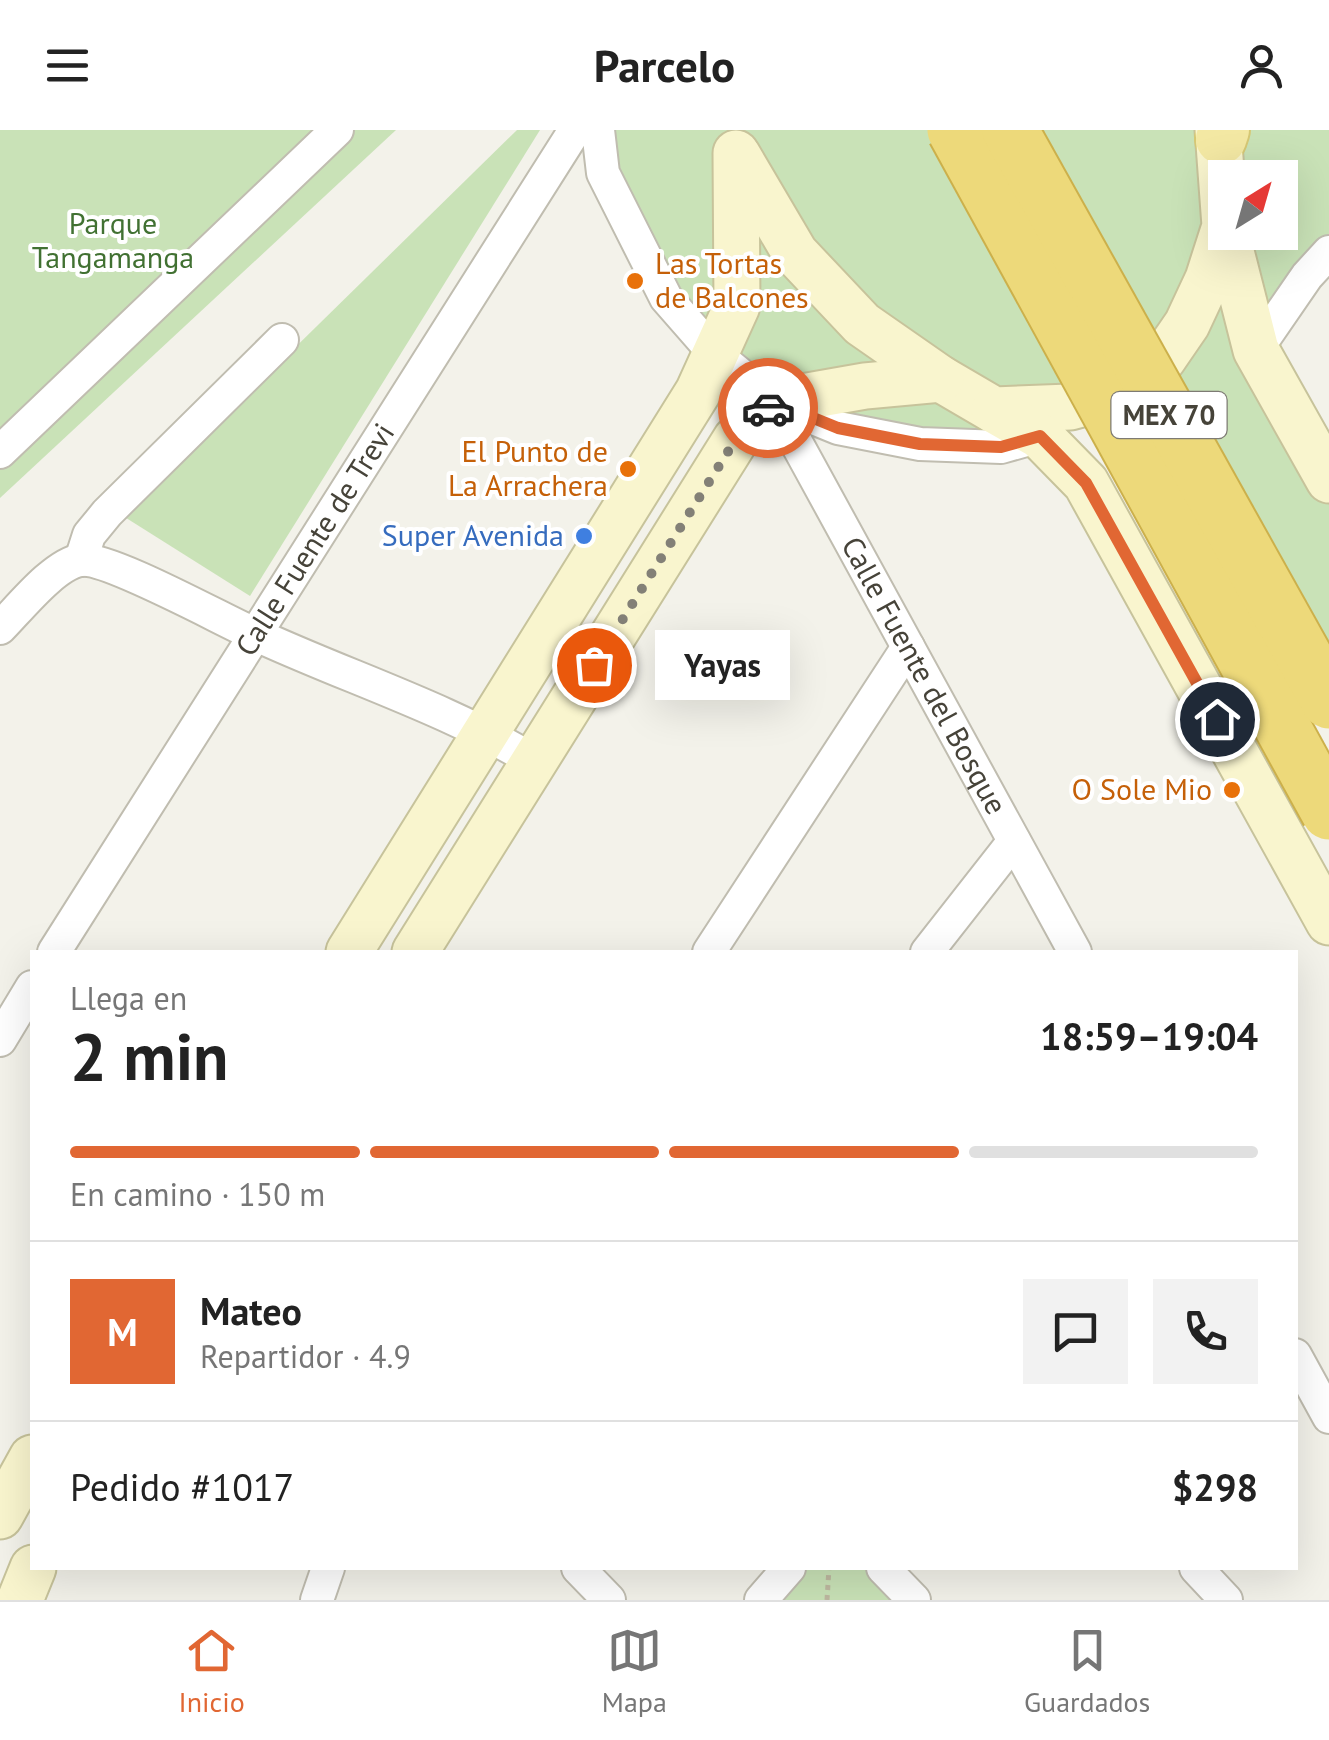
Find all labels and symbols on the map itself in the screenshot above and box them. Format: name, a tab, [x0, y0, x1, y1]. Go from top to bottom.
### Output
north arrow	[1208, 160, 1298, 250]
park label: Parque Tangamanga	[32, 203, 194, 276]
place label: Las Tortas de Balcones	[655, 243, 809, 316]
marker: Las Tortas de Balcones	[624, 270, 646, 292]
courier	[718, 358, 818, 458]
road number: MEX 70	[1112, 392, 1226, 438]
street label: Calle Fuente de Trevi	[226, 415, 402, 663]
place label: El Punto de La Arrachera	[448, 431, 608, 504]
marker: El Punto de La Arrachera	[617, 458, 639, 480]
place label: Super Avenida	[382, 515, 564, 554]
marker: Super Avenida	[573, 525, 595, 547]
street label: Calle Fuente del Bosque	[833, 529, 1017, 821]
pin	[552, 623, 637, 708]
callout: Yayas	[654, 630, 789, 700]
pin	[1175, 677, 1260, 762]
place label: O Sole Mio	[1072, 769, 1212, 808]
marker: O Sole Mio	[1221, 779, 1243, 801]

